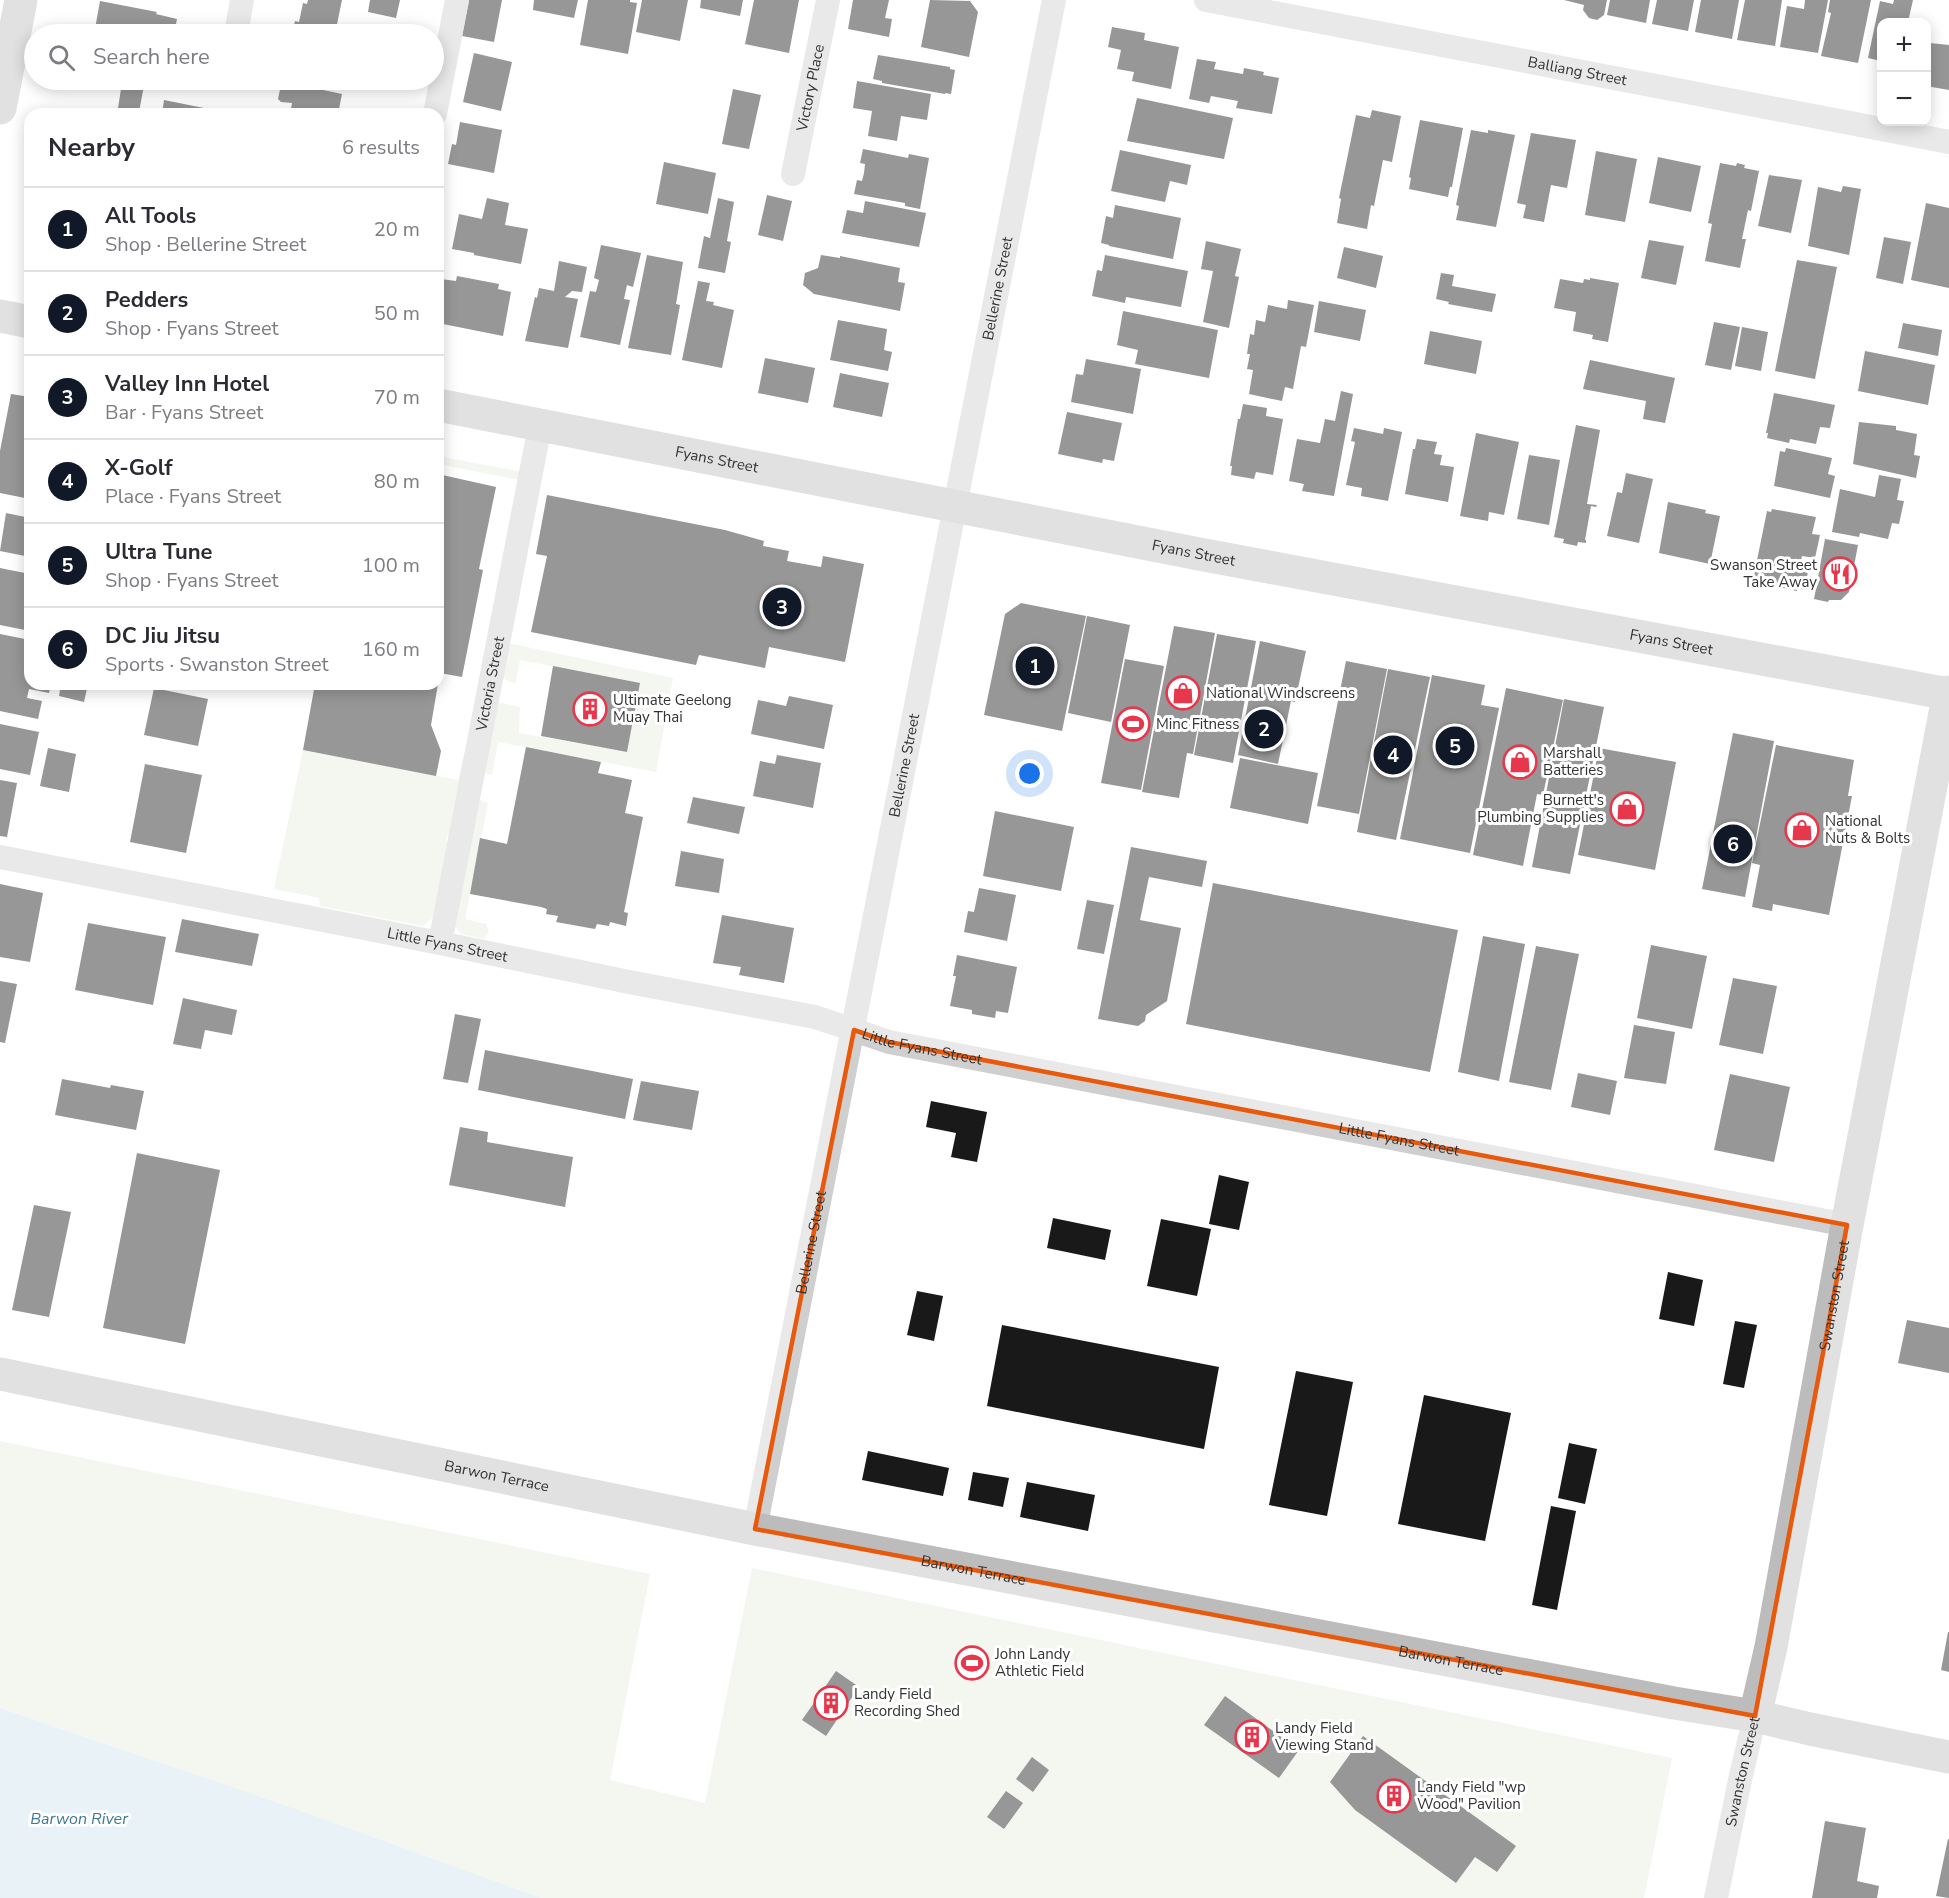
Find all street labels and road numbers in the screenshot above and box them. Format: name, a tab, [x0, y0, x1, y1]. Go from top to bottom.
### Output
street label: Victory Place	[792, 42, 829, 134]
street label: Balliang Street	[1526, 52, 1629, 90]
street label: Bellerine Street	[978, 234, 1018, 342]
street label: Fyans Street	[673, 442, 761, 478]
street label: Fyans Street	[1150, 535, 1238, 571]
street label: Fyans Street	[1628, 625, 1715, 660]
street label: Victoria Street	[471, 634, 509, 734]
street label: Bellerine Street	[884, 711, 924, 819]
street label: Little Fyans Street	[386, 923, 510, 967]
street label: Little Fyans Street	[859, 1024, 984, 1070]
street label: Little Fyans Street	[1337, 1118, 1462, 1161]
street label: Bellerine Street	[791, 1188, 831, 1296]
street label: Swanston Street	[1815, 1238, 1854, 1352]
street label: Barwon Terrace	[442, 1455, 551, 1496]
street label: Barwon Terrace	[919, 1551, 1028, 1590]
street label: Barwon Terrace	[1397, 1641, 1505, 1680]
street label: Swanston Street	[1721, 1714, 1765, 1829]

